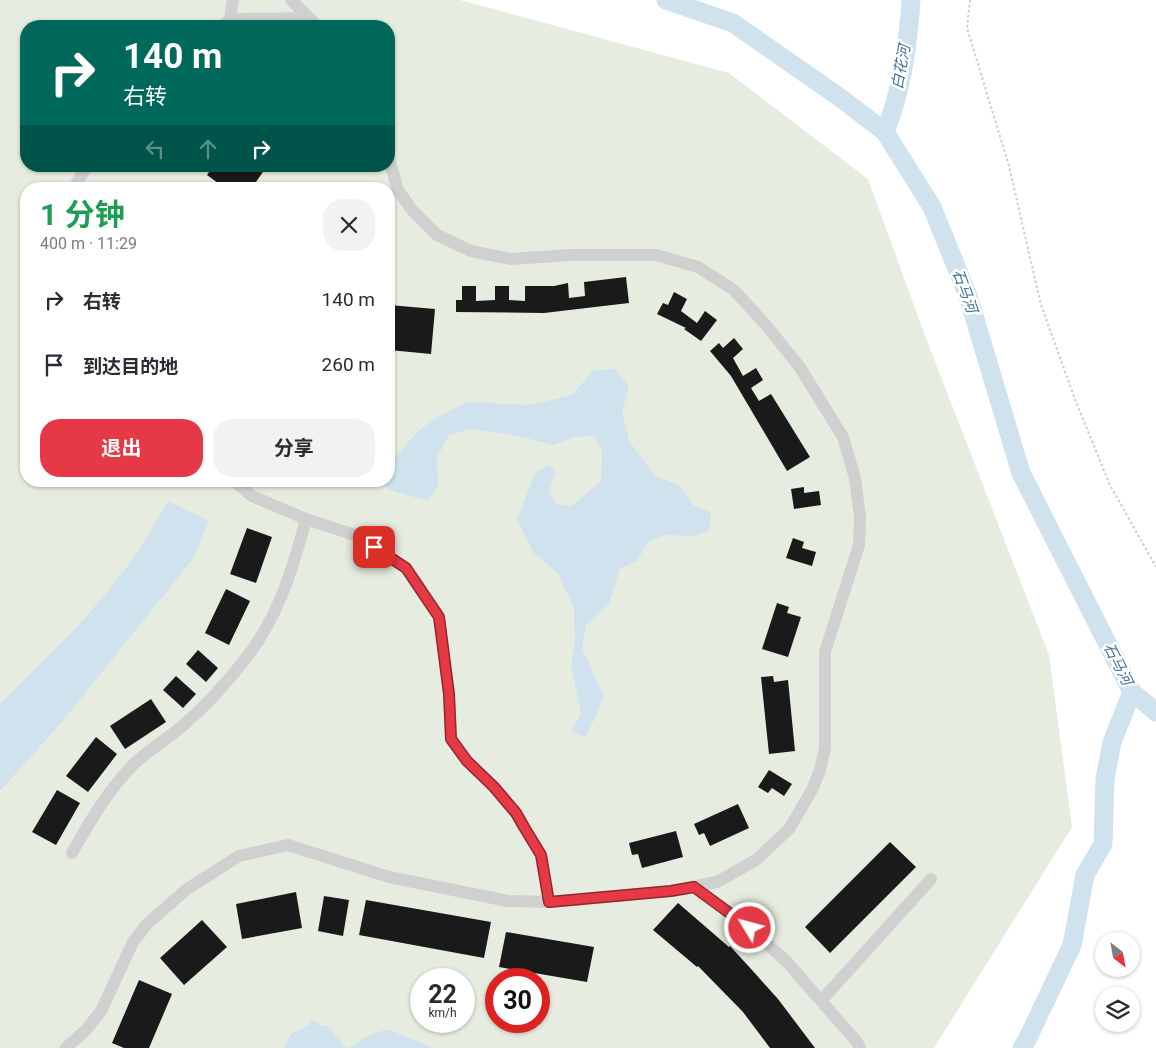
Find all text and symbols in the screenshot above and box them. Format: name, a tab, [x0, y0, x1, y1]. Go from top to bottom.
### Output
text: 140 m	[123, 36, 222, 77]
icon: right	[40, 40, 105, 105]
water label: 白花河	[888, 40, 914, 91]
text: 右转	[123, 84, 167, 109]
icon: left	[141, 135, 169, 163]
icon: ahead	[194, 135, 222, 163]
icon: right	[247, 135, 275, 163]
text: 1 分钟	[40, 197, 125, 232]
button: close	[323, 199, 375, 251]
text: 400 m · 11:29	[40, 234, 137, 253]
water label: 石马河	[949, 267, 982, 318]
icon: right	[40, 286, 68, 314]
text: 140 m	[322, 288, 375, 311]
text: 右转	[83, 290, 121, 313]
icon: arrive	[40, 351, 68, 379]
text: 260 m	[322, 353, 375, 376]
text: 到达目的地	[83, 355, 178, 378]
button: 退出	[40, 419, 203, 477]
button: 分享	[213, 419, 375, 477]
pin	[353, 526, 395, 568]
icon: arrive	[360, 533, 388, 561]
water label: 石马河	[1100, 640, 1138, 691]
position arrow	[723, 901, 775, 953]
north arrow	[1095, 932, 1140, 978]
map controls	[1095, 932, 1140, 1032]
speed limit sign: 30	[485, 968, 550, 1033]
text: 22	[428, 980, 457, 1009]
button: layers	[1095, 987, 1140, 1032]
text: km/h	[428, 1006, 457, 1020]

